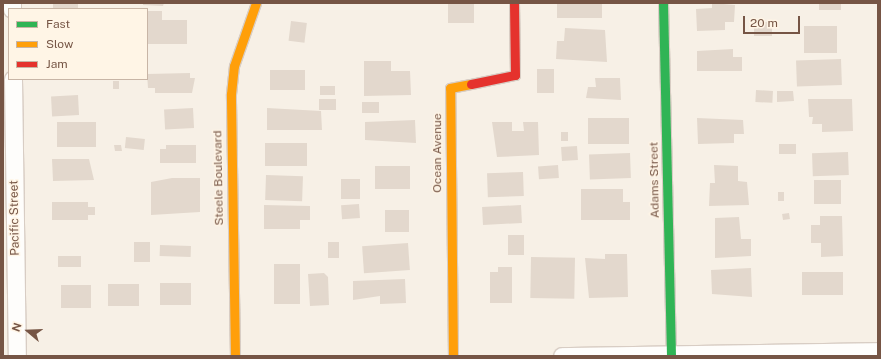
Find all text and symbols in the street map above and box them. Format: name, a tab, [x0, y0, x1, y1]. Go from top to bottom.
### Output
legend	[8, 8, 148, 80]
scale bar	[745, 8, 802, 34]
text: 20 m	[750, 16, 778, 30]
text: Fast	[46, 17, 70, 31]
text: Slow	[46, 37, 73, 51]
text: Jam	[46, 57, 68, 71]
street label: Ocean Avenue	[431, 113, 445, 193]
street label: Steele Boulevard	[211, 130, 227, 226]
street label: Adams Street	[647, 142, 663, 218]
street label: Pacific Street	[7, 180, 23, 256]
north arrow	[8, 311, 48, 351]
text: N	[10, 321, 24, 333]

